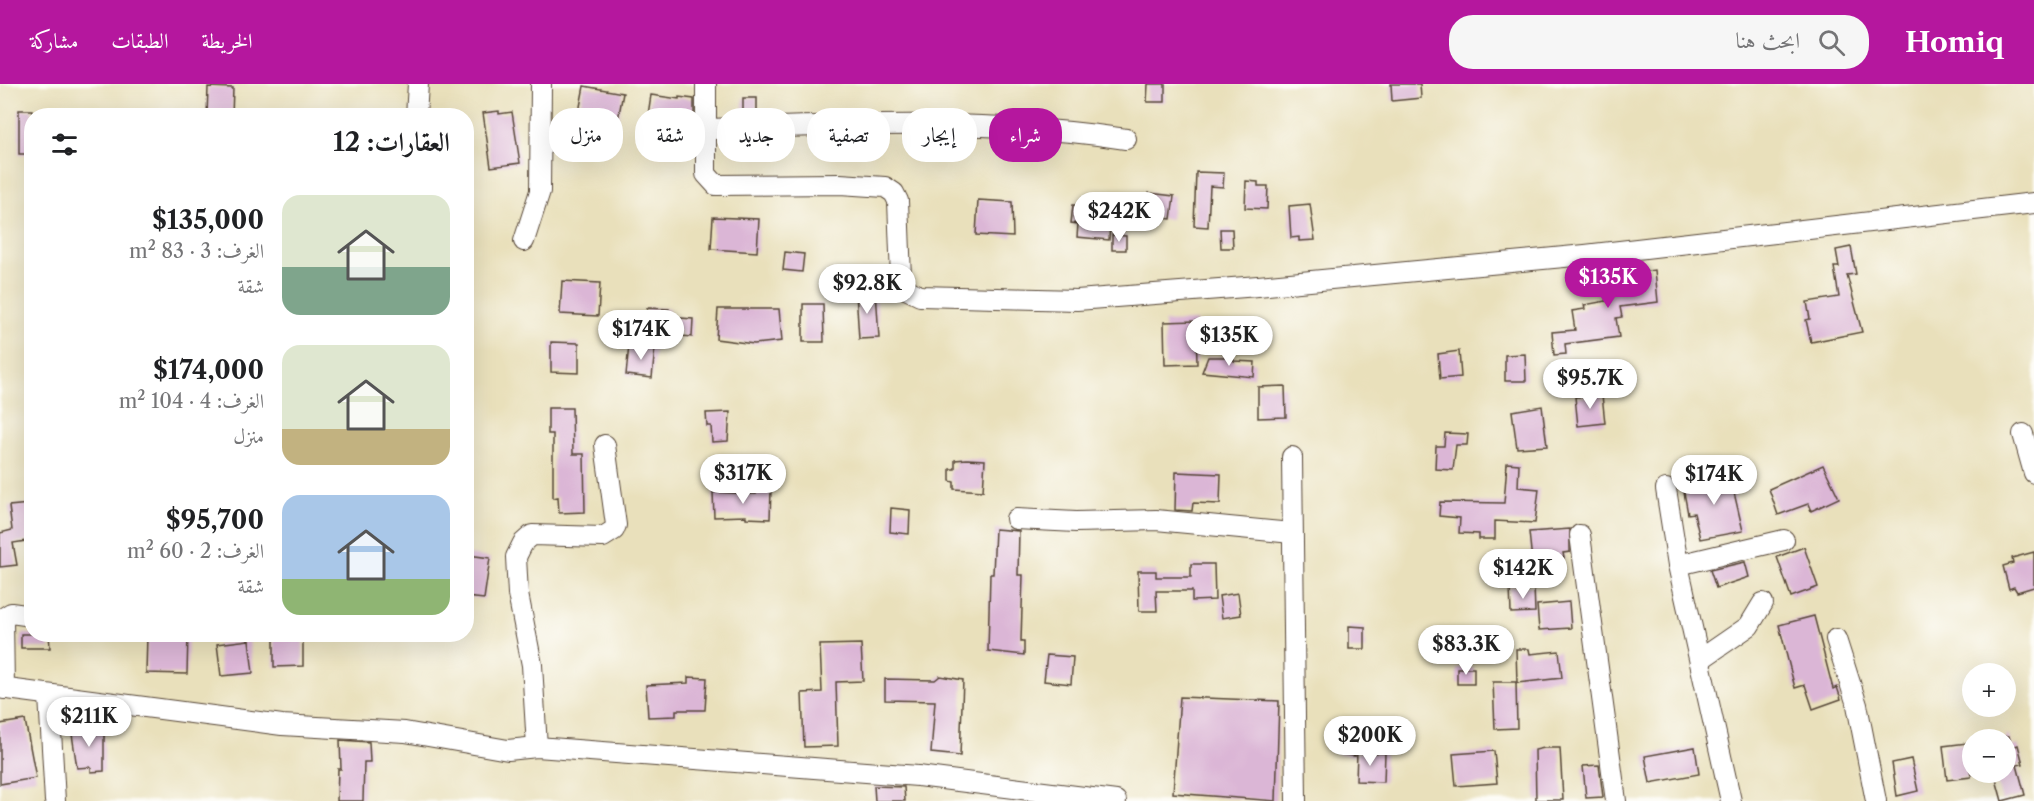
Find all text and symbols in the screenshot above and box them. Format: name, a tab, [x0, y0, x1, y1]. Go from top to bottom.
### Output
search box	[1449, 15, 1869, 69]
text: Homiq	[1905, 25, 2004, 59]
icon: search	[1815, 26, 1848, 59]
text: ابحث هنا	[1735, 27, 1800, 54]
text: مشاركة	[30, 28, 78, 53]
text: الطبقات	[111, 28, 168, 53]
text: الخريطة	[201, 28, 253, 53]
chip: منزل	[549, 108, 623, 162]
chip: شقة	[635, 108, 705, 162]
chip: جديد	[717, 108, 795, 162]
chip: تصفية	[807, 108, 890, 162]
chip: إيجار	[902, 108, 977, 162]
chip: شراء	[989, 108, 1062, 162]
text: العقارات: 12	[333, 126, 450, 158]
icon: filters	[48, 128, 81, 161]
pin: $242K	[1077, 192, 1161, 243]
text: $242K	[1088, 199, 1150, 223]
text: $135,000	[152, 204, 264, 236]
icon: home	[330, 219, 402, 291]
text: الغرف: 3 · 83 m²	[129, 239, 264, 263]
pin: $135K	[1566, 258, 1650, 309]
pin: $92.8K	[818, 264, 916, 315]
text: $135K	[1579, 265, 1637, 289]
text: $92.8K	[833, 271, 901, 295]
text: شقة	[238, 274, 264, 298]
pin: $174K	[599, 310, 683, 361]
pin: $135K	[1187, 316, 1271, 367]
text: $174K	[612, 317, 670, 341]
text: $135K	[1200, 323, 1258, 347]
text: $174,000	[153, 354, 264, 386]
pin: $95.7K	[1541, 359, 1639, 410]
text: $95.7K	[1557, 366, 1623, 390]
icon: home	[330, 369, 402, 441]
text: الغرف: 4 · 104 m²	[119, 389, 264, 413]
text: منزل	[233, 424, 264, 448]
pin: $317K	[701, 454, 785, 505]
pin: $174K	[1672, 455, 1756, 506]
text: $317K	[714, 461, 772, 485]
text: $174K	[1685, 462, 1743, 486]
text: $95,700	[166, 504, 264, 536]
icon: home	[330, 519, 402, 591]
text: الغرف: 2 · 60 m²	[127, 539, 264, 563]
pin: $142K	[1481, 549, 1565, 600]
text: $142K	[1493, 556, 1553, 580]
text: شقة	[238, 574, 264, 598]
pin: $83.3K	[1417, 625, 1515, 676]
text: $83.3K	[1432, 632, 1500, 656]
map controls	[1962, 663, 2016, 783]
button: +	[1962, 663, 2016, 717]
pin: $211K	[47, 697, 131, 748]
text: $211K	[61, 704, 117, 728]
pin: $200K	[1328, 716, 1412, 767]
text: $200K	[1338, 723, 1402, 747]
button: −	[1962, 729, 2016, 783]

